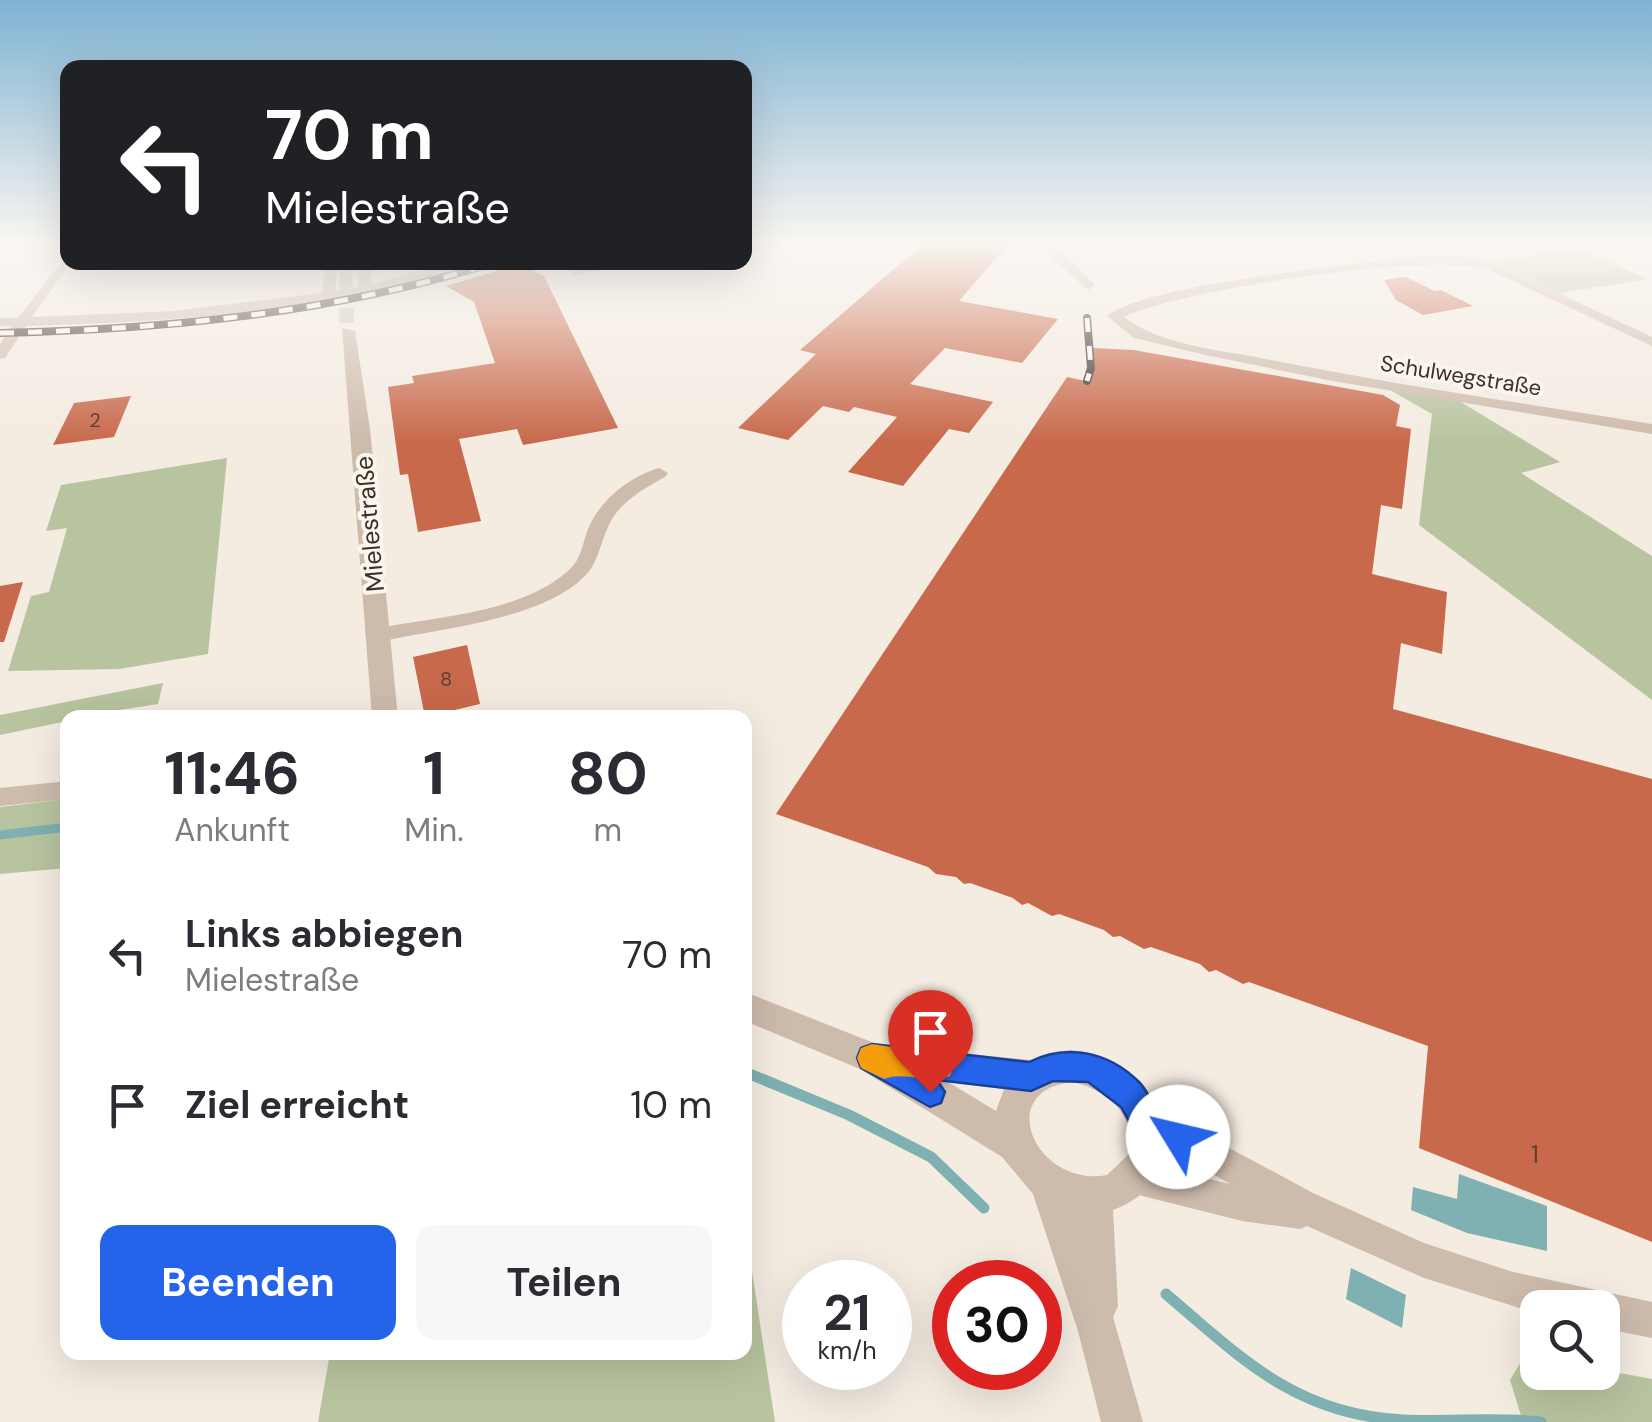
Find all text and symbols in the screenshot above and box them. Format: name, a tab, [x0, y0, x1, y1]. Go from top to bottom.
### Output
text: 70 m	[265, 90, 434, 181]
icon: left	[100, 100, 230, 230]
text: Mielestraße	[265, 178, 510, 237]
street label: Schulwegstraße	[1378, 348, 1543, 403]
house number: 2	[89, 407, 101, 433]
street label: Mielestraße	[347, 455, 392, 593]
house number: 8	[440, 666, 452, 692]
text: 11:46	[164, 734, 300, 813]
text: 1	[423, 734, 445, 813]
text: 80	[568, 734, 648, 813]
text: Ankunft	[174, 809, 290, 851]
text: Min.	[404, 809, 464, 851]
text: m	[594, 809, 622, 851]
text: Links abbiegen	[185, 909, 463, 959]
icon: left	[100, 928, 155, 983]
text: 70 m	[622, 930, 712, 980]
text: Mielestraße	[185, 959, 359, 1001]
pin	[888, 990, 973, 1093]
icon: arrive	[903, 1005, 958, 1060]
icon: arrive	[100, 1078, 155, 1133]
text: Ziel erreicht	[185, 1080, 409, 1130]
text: 10 m	[630, 1080, 712, 1130]
position arrow	[1126, 1085, 1230, 1189]
house number: 1	[1531, 1138, 1539, 1171]
button: Beenden	[100, 1225, 396, 1340]
button: Teilen	[416, 1225, 712, 1340]
speed limit sign: 30	[932, 1260, 1062, 1390]
text: 21	[823, 1280, 871, 1346]
map controls	[1520, 1290, 1620, 1390]
button: search	[1520, 1290, 1620, 1390]
text: km/h	[817, 1334, 877, 1367]

